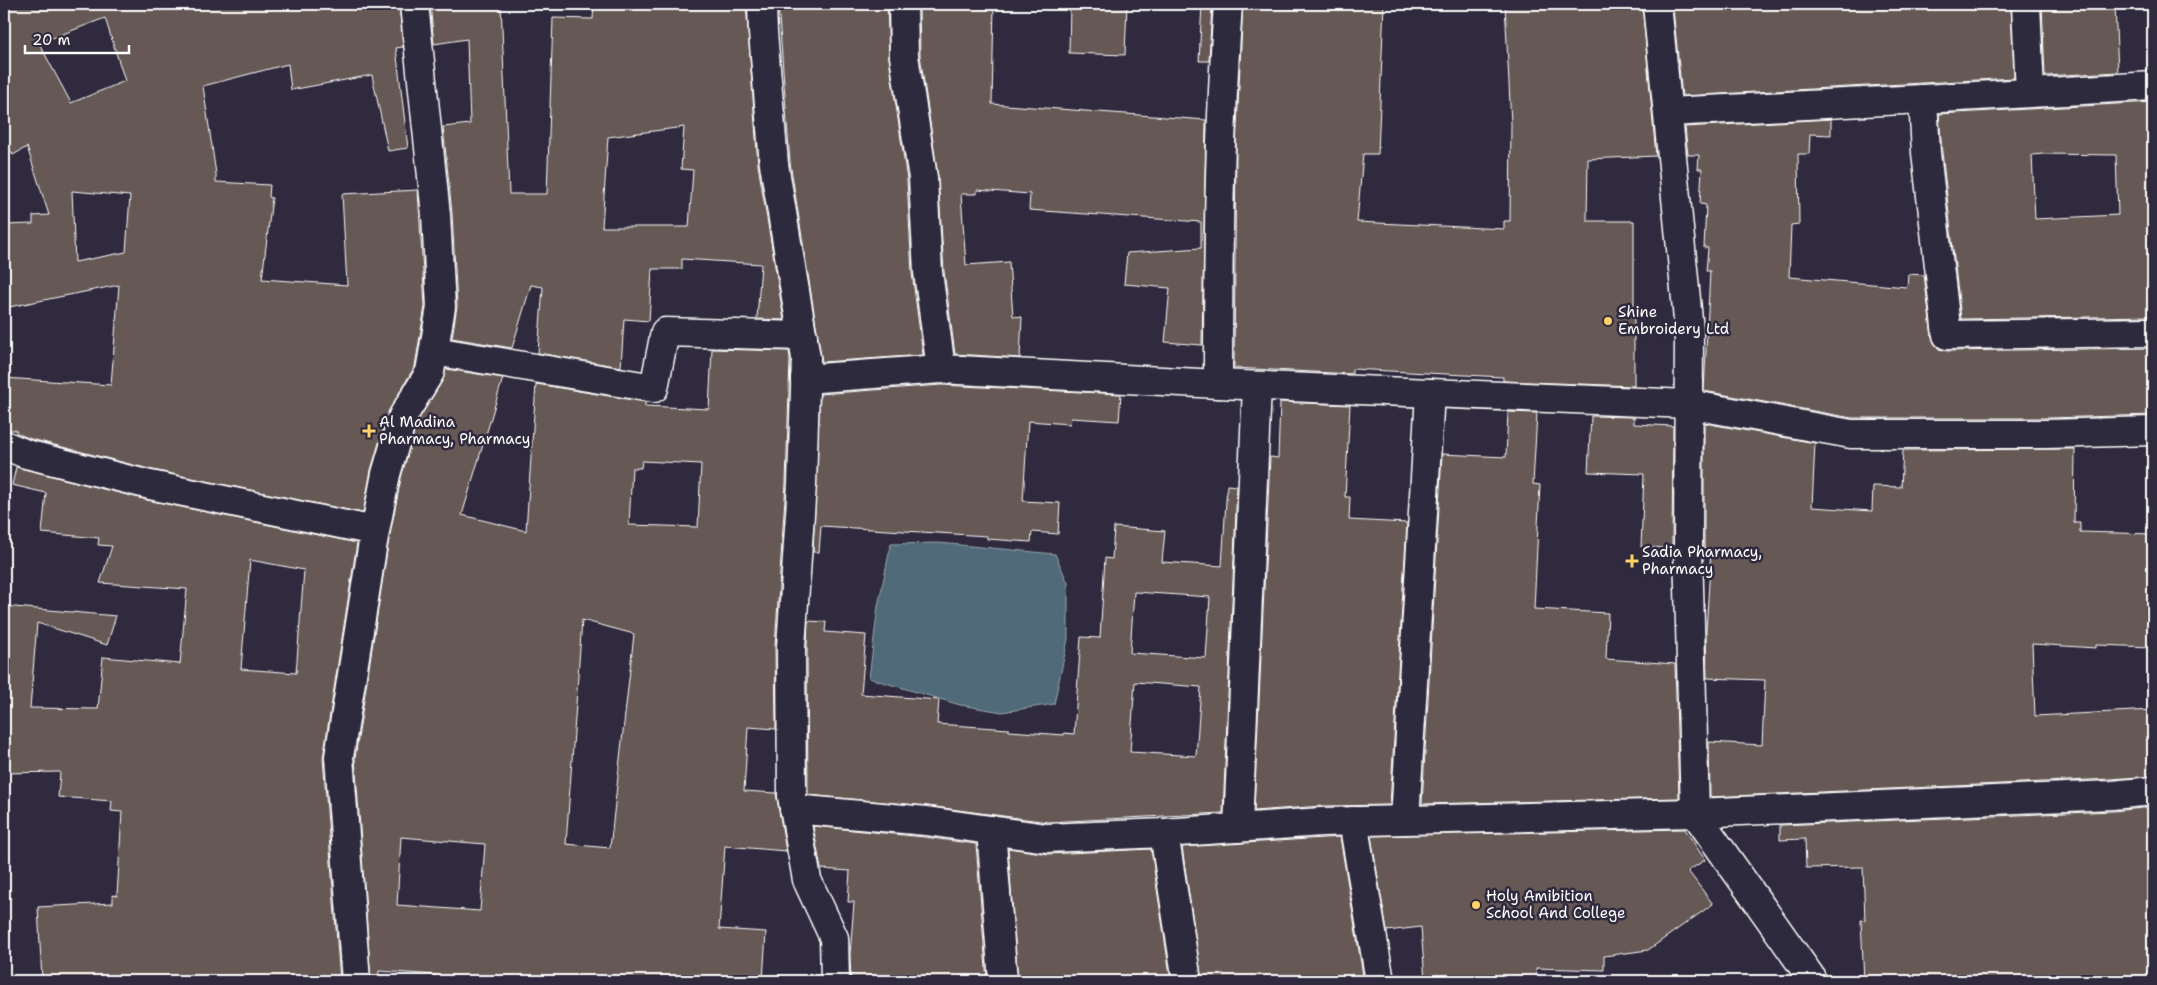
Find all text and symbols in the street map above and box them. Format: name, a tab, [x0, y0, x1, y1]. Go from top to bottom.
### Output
scale bar	[25, 22, 129, 54]
text: 20 m	[32, 30, 71, 50]
place label: Shine Embroidery Ltd	[1618, 302, 1730, 339]
marker: Shine Embroidery Ltd	[1602, 315, 1614, 327]
place label: Al Madina Pharmacy, Pharmacy	[379, 412, 530, 449]
marker: Al Madina Pharmacy, Pharmacy	[363, 425, 375, 437]
place label: Sadia Pharmacy, Pharmacy	[1642, 542, 1762, 579]
marker: Sadia Pharmacy, Pharmacy	[1626, 555, 1638, 567]
place label: Holy Amibition School And College	[1486, 886, 1626, 923]
marker: Holy Amibition School And College	[1470, 899, 1482, 911]

